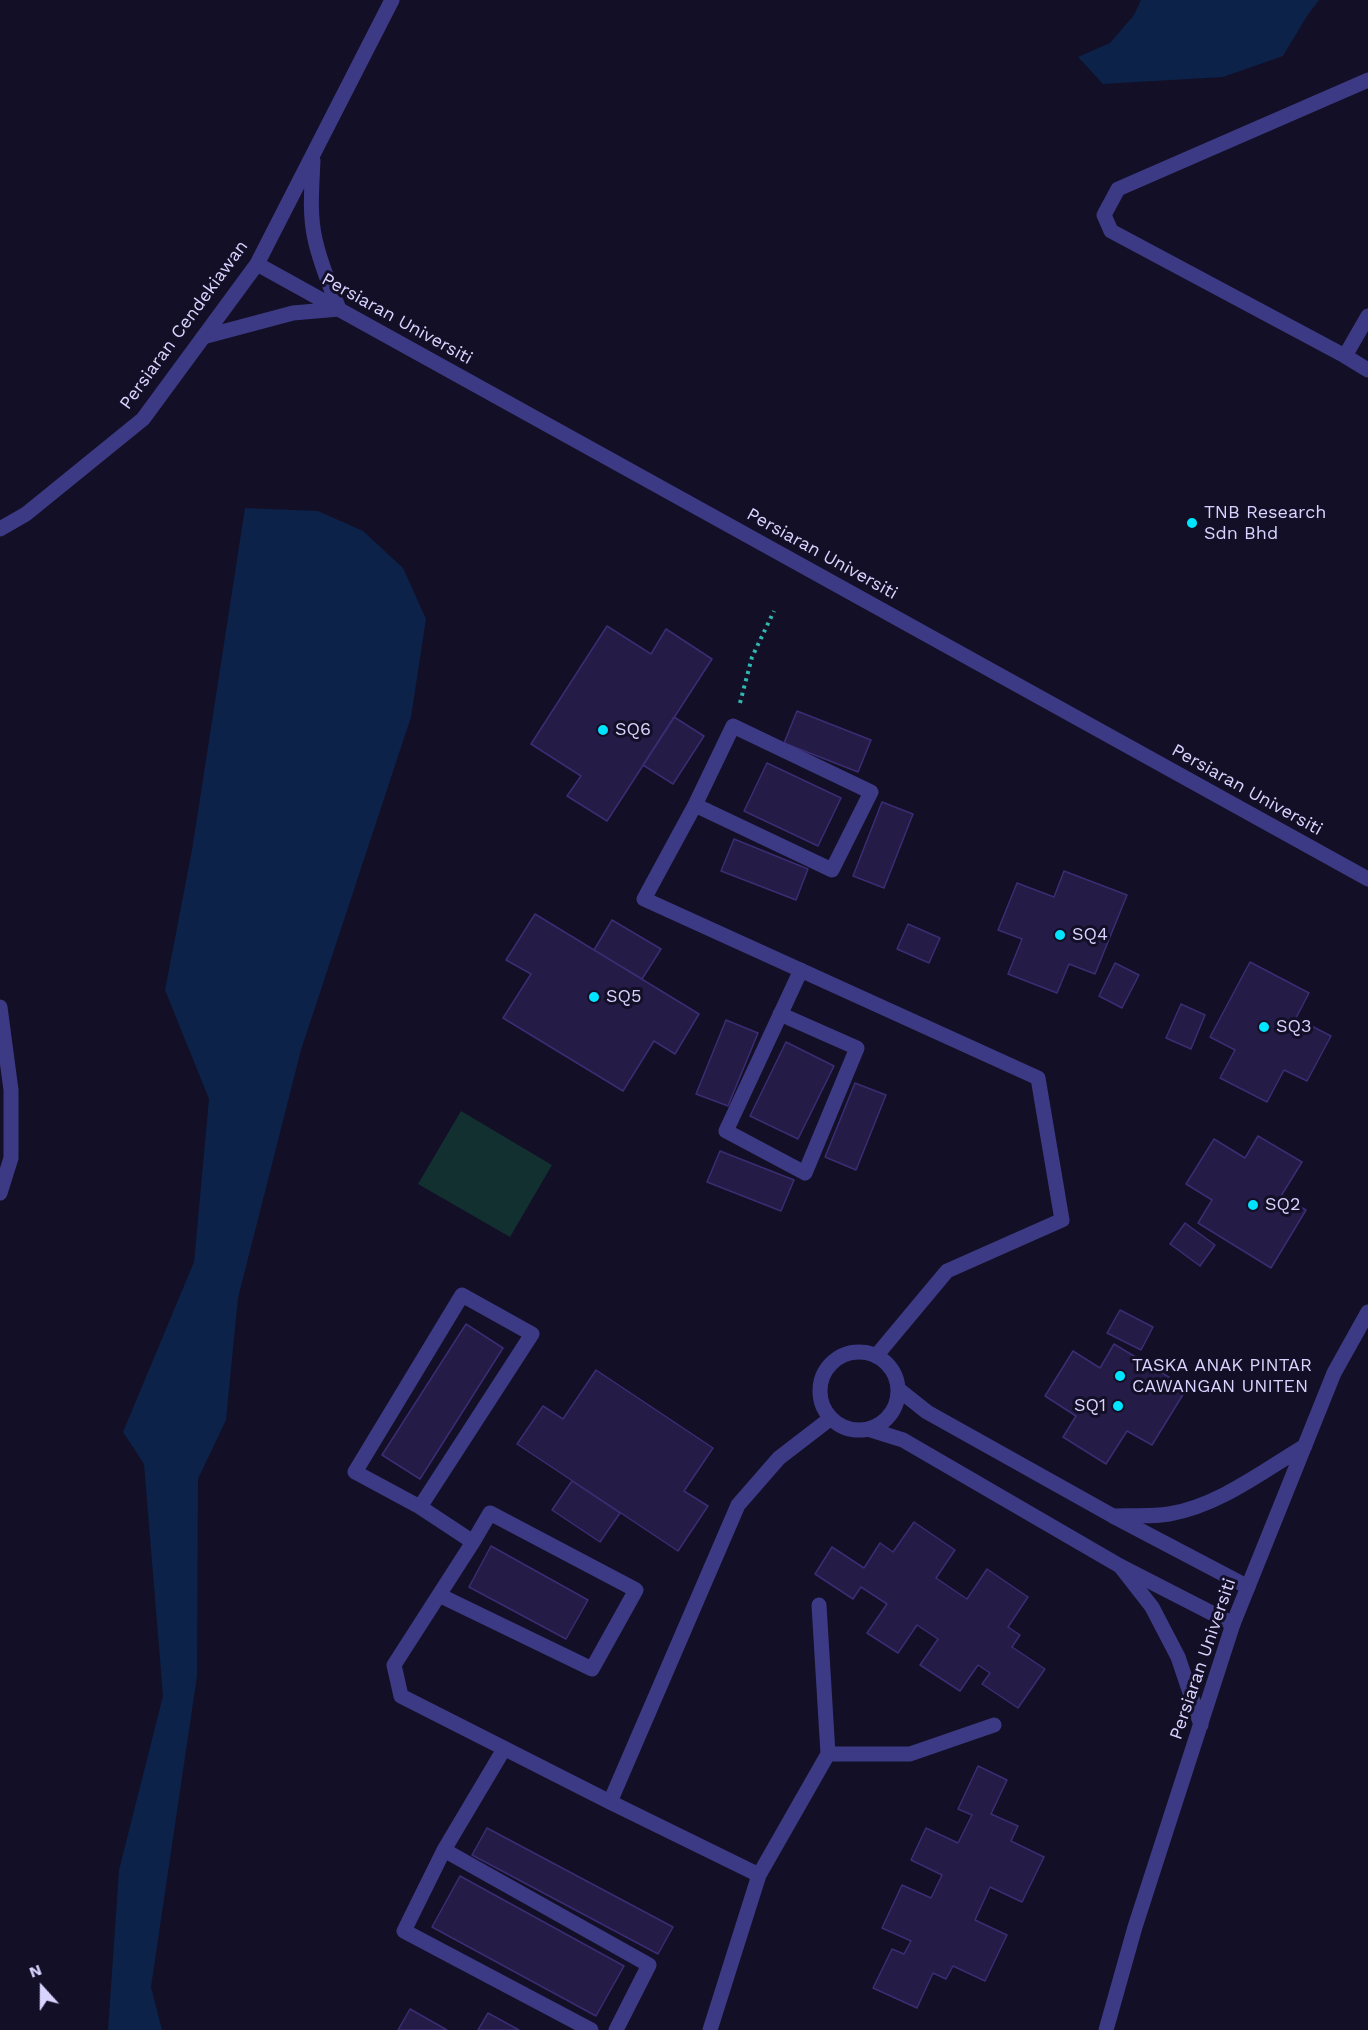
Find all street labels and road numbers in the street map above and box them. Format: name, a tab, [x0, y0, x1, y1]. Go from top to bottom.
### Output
street label: Persiaran Cendekiawan	[115, 236, 253, 414]
street label: Persiaran Universiti	[318, 269, 476, 369]
street label: Persiaran Universiti	[743, 504, 901, 604]
street label: Persiaran Universiti	[1168, 740, 1326, 840]
street label: Persiaran Universiti	[1165, 1576, 1241, 1742]

